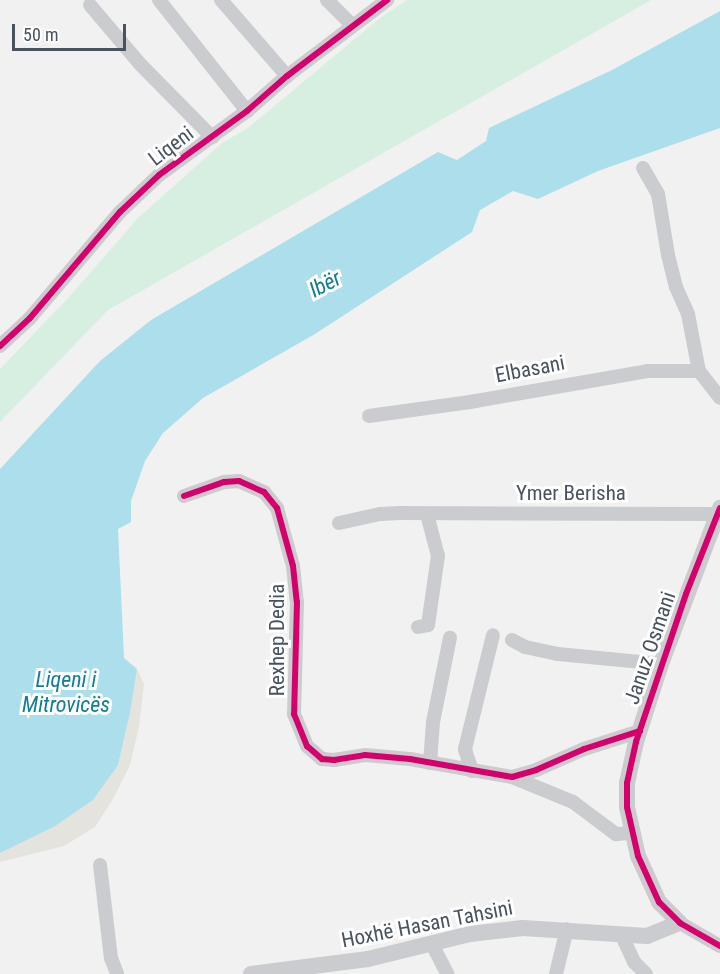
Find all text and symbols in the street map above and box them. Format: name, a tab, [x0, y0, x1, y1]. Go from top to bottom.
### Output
scale bar	[15, 12, 129, 50]
text: 50 m	[23, 24, 58, 45]
street label: Liqeni	[143, 121, 199, 171]
water label: Ibër	[305, 265, 345, 303]
street label: Elbasani	[493, 350, 567, 388]
street label: Ymer Berisha	[516, 480, 626, 506]
street label: Rexhep Dedia	[264, 584, 290, 696]
street label: Januz Osmani	[619, 588, 681, 708]
water label: Liqeni i Mitrovicës	[22, 666, 110, 718]
street label: Hoxhë Hasan Tahsini	[339, 895, 515, 953]

